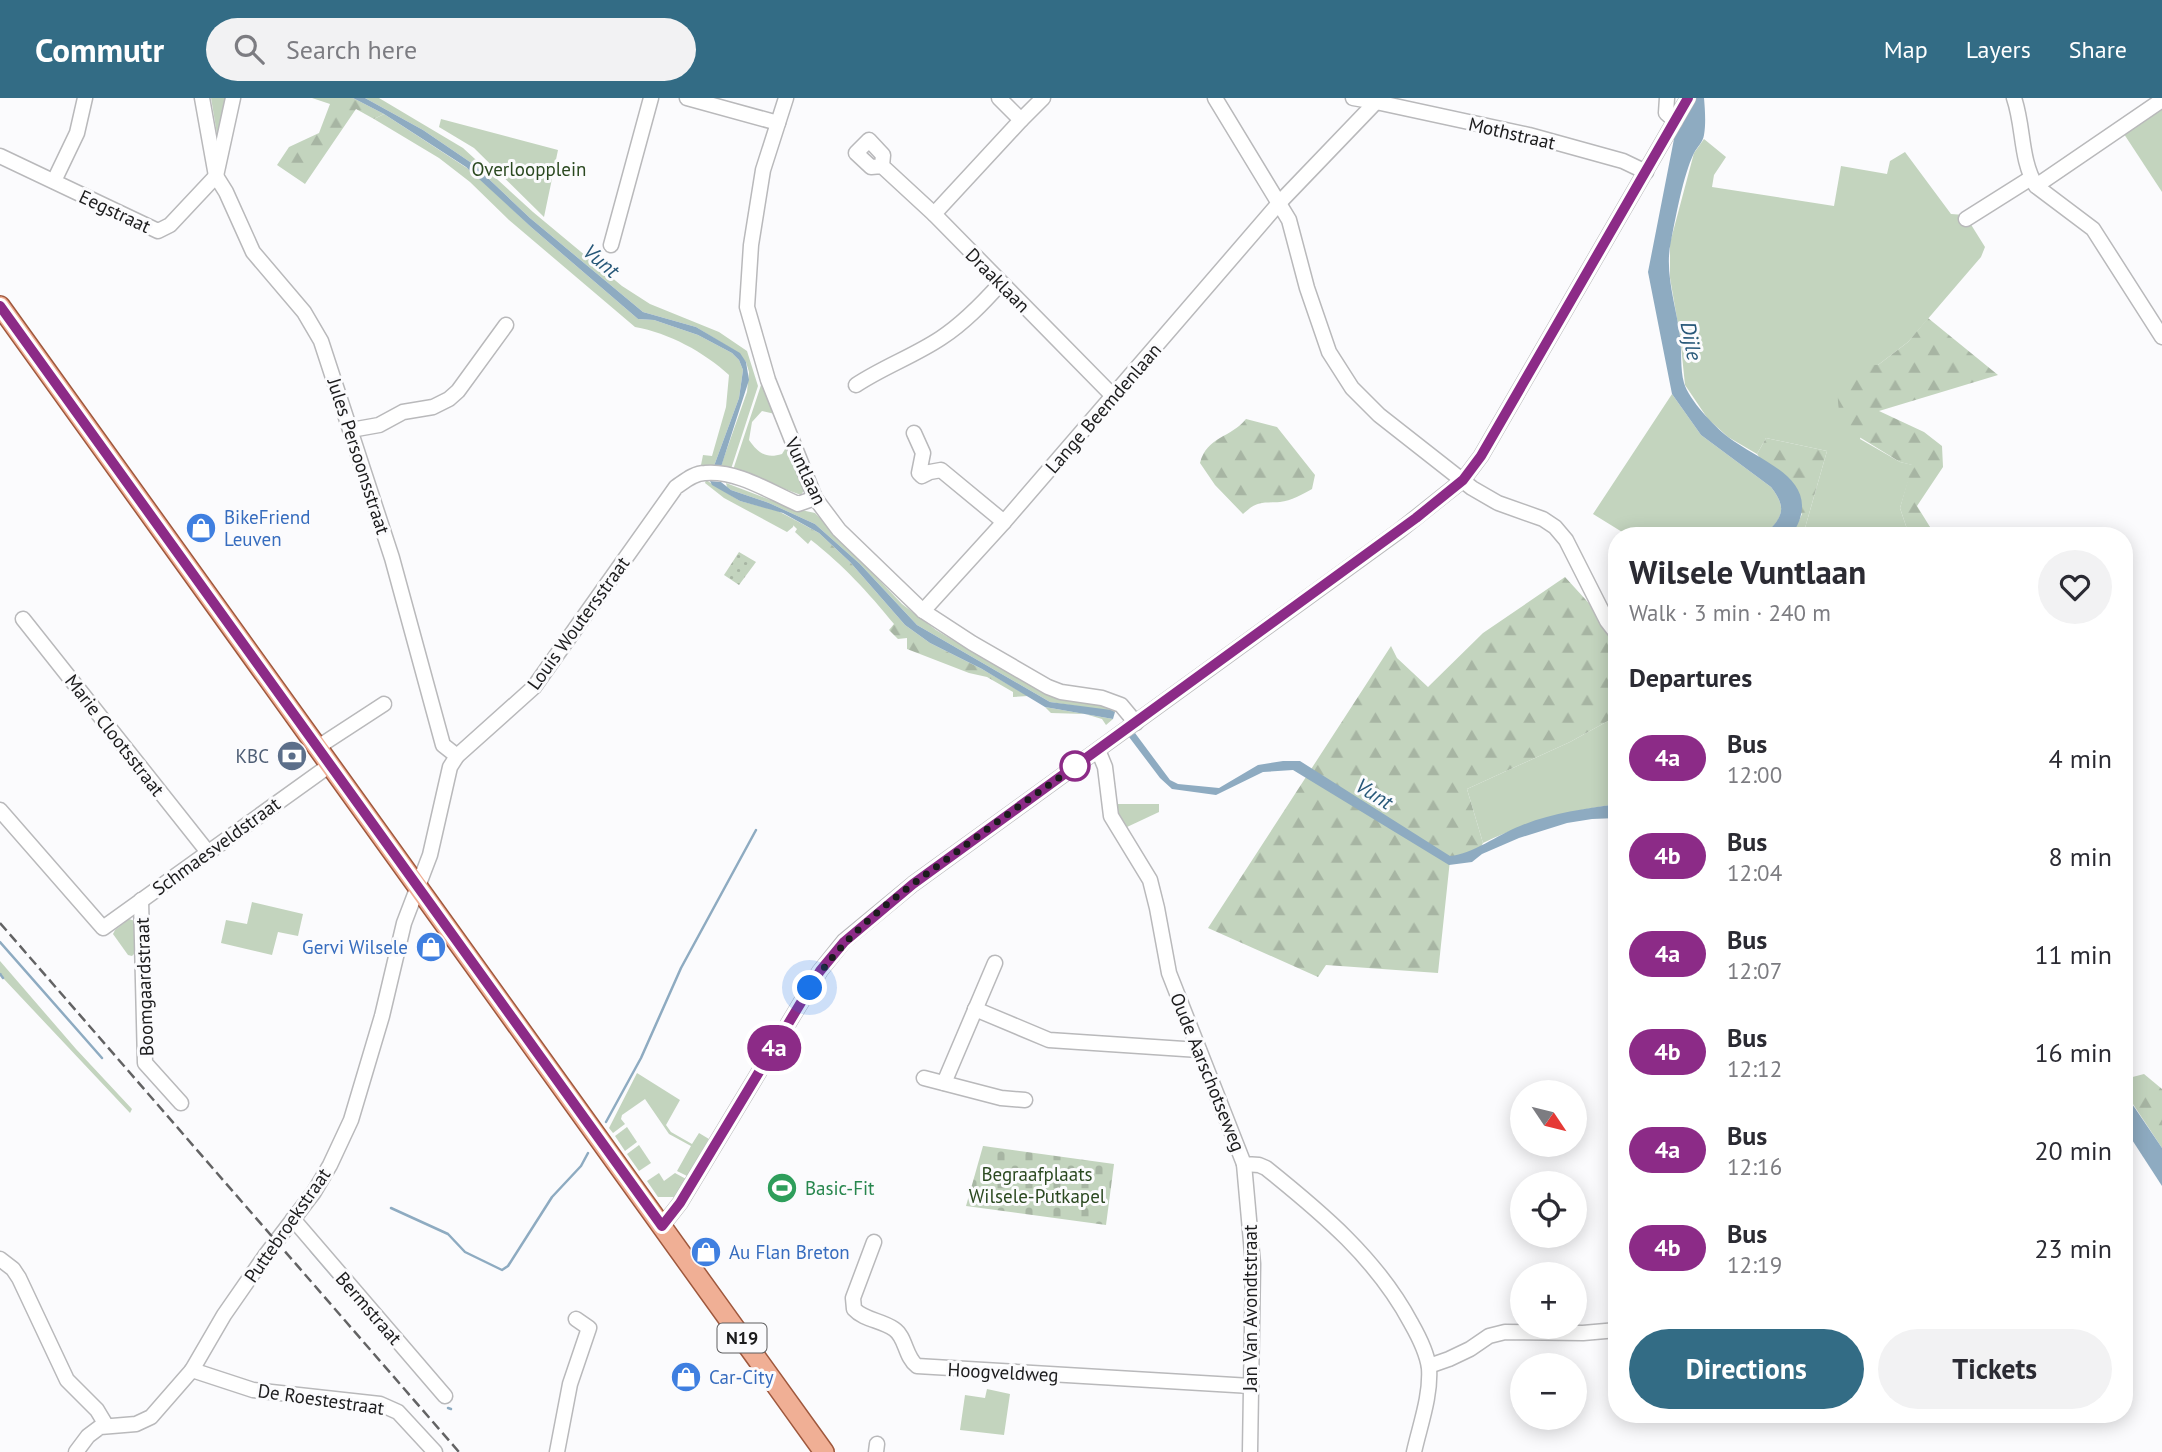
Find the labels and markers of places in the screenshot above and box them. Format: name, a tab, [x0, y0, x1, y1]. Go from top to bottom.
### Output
place label: BikeFriend Leuven	[224, 505, 310, 551]
shop icon: BikeFriend Leuven	[184, 511, 218, 545]
bank icon: KBC	[275, 739, 309, 773]
place label: KBC	[235, 744, 269, 768]
unlabelled marker	[1060, 751, 1090, 781]
shop icon: Gervi Wilsele	[414, 930, 448, 964]
place label: Gervi Wilsele	[302, 935, 408, 959]
sports icon: Basic-Fit	[765, 1171, 799, 1205]
place label: Basic-Fit	[805, 1176, 875, 1200]
shop icon: Au Flan Breton	[689, 1235, 723, 1269]
place label: Au Flan Breton	[729, 1240, 850, 1264]
shop icon: Car-City	[669, 1360, 703, 1394]
place label: Car-City	[709, 1365, 774, 1389]

